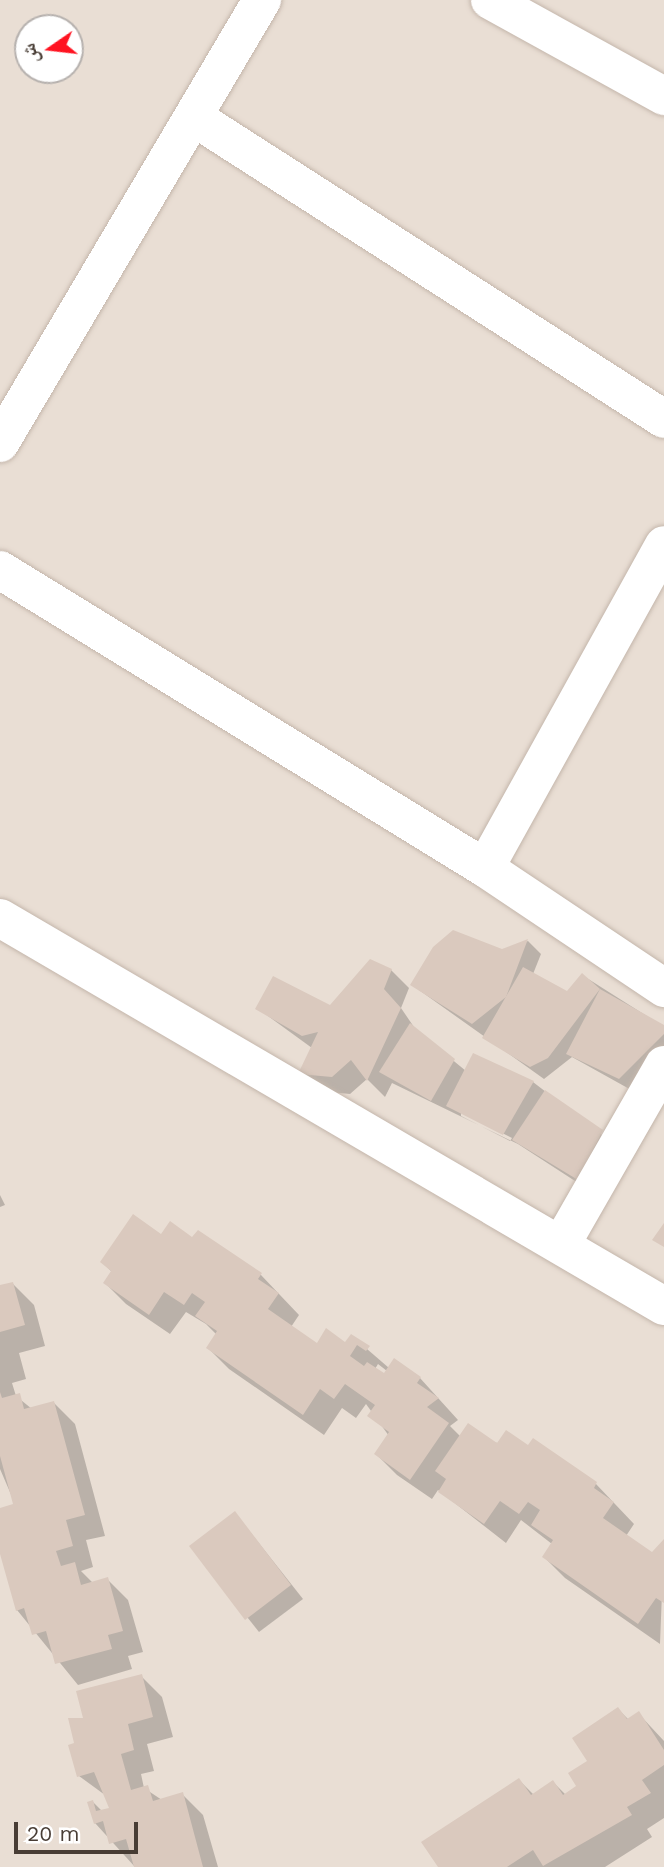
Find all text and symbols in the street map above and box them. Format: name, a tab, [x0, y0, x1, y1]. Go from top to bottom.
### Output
north arrow	[14, 14, 84, 84]
text: ش	[16, 41, 44, 66]
scale bar	[18, 1808, 142, 1852]
text: 20 m	[27, 1821, 79, 1846]

